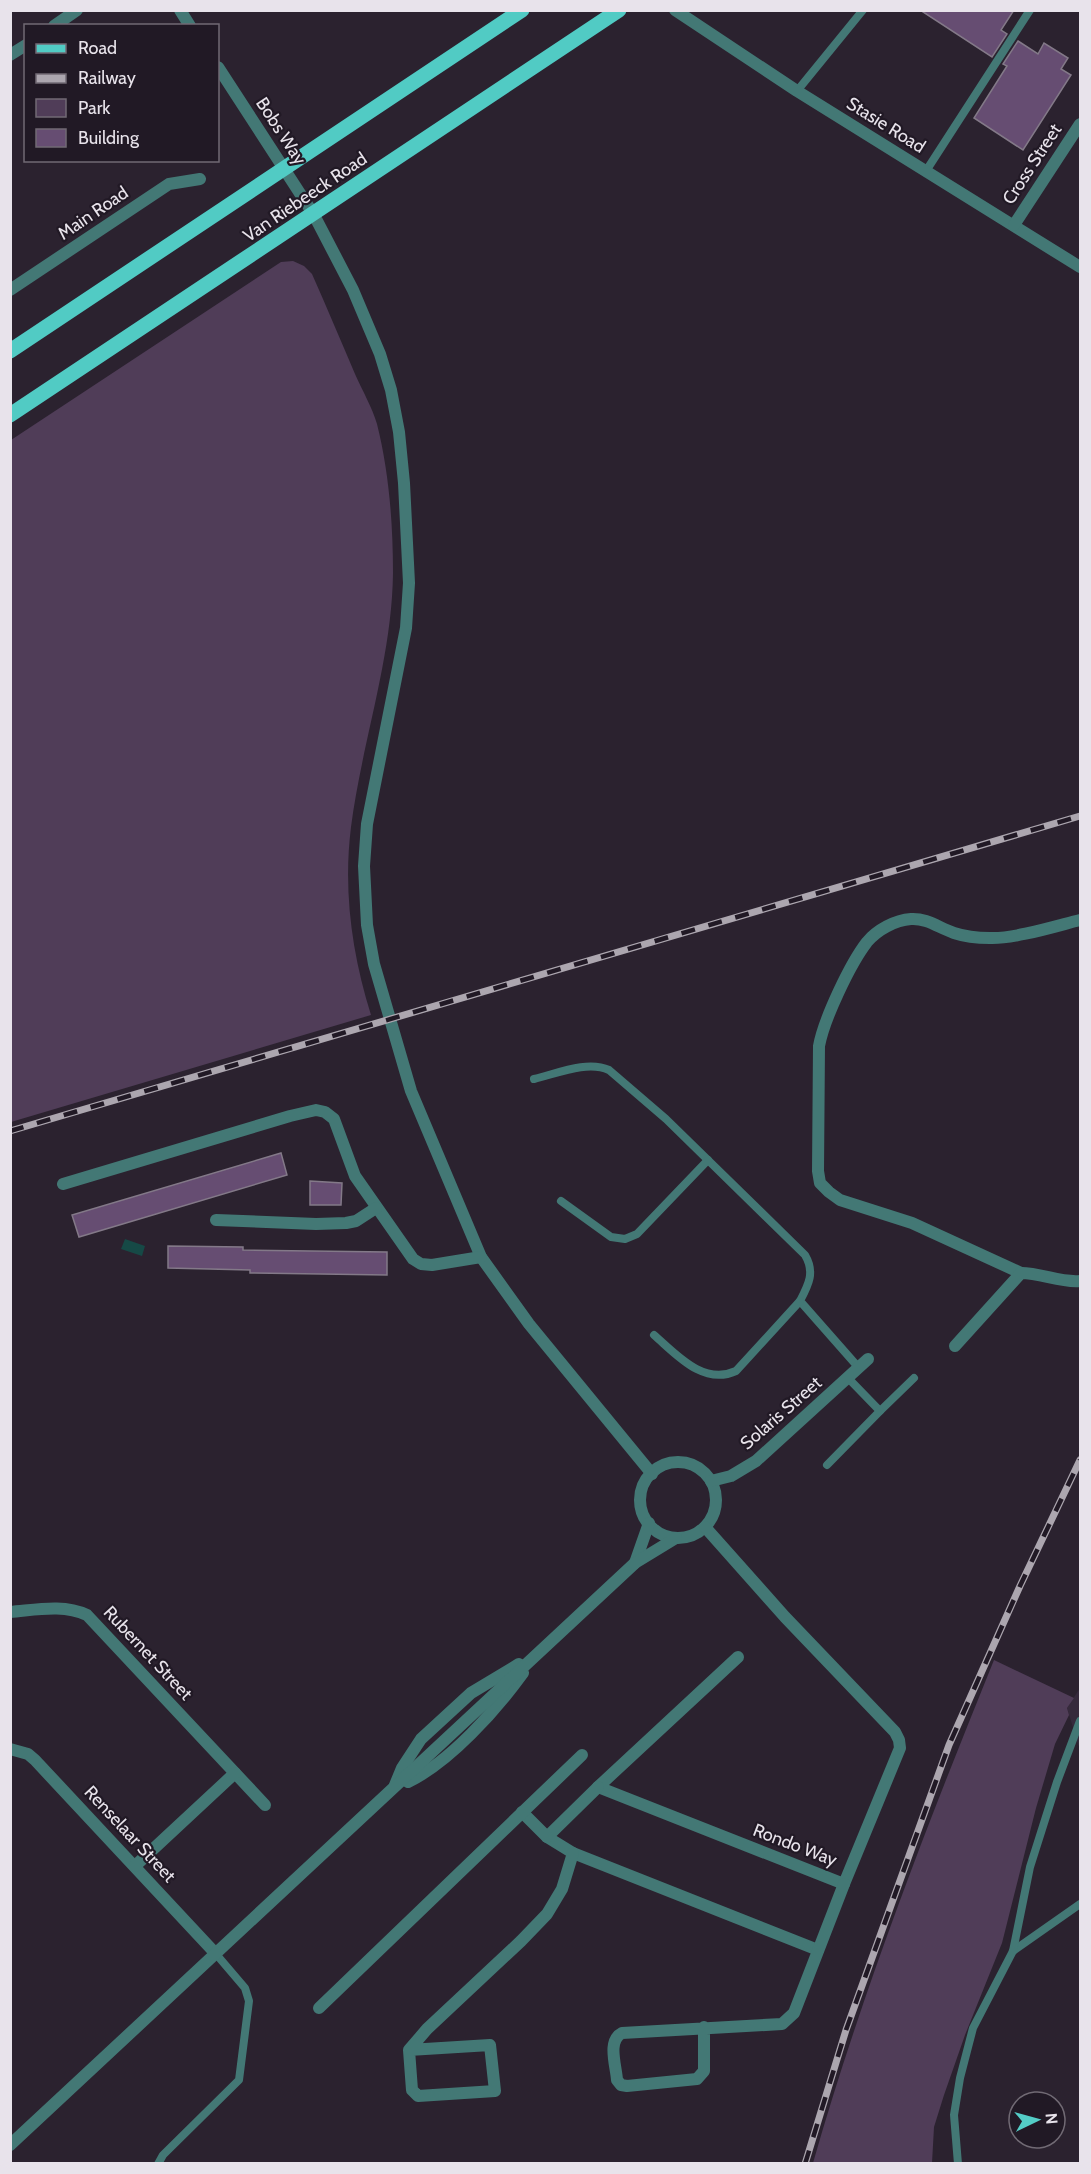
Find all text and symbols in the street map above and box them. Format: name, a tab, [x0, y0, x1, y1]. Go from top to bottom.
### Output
legend	[24, 24, 219, 162]
text: Road	[78, 37, 117, 59]
text: Railway	[78, 67, 136, 89]
street label: Stasie Road	[843, 92, 929, 158]
street label: Bobs Way	[251, 93, 311, 169]
text: Park	[78, 97, 111, 119]
street label: Cross Street	[998, 120, 1066, 208]
text: Building	[78, 127, 140, 149]
street label: Van Riebeeck Road	[239, 147, 371, 247]
street label: Main Road	[54, 181, 132, 245]
street label: Solaris Street	[736, 1372, 826, 1454]
street label: Rubernet Street	[99, 1601, 197, 1705]
street label: Renselaar Street	[80, 1781, 180, 1887]
street label: Rondo Way	[750, 1819, 840, 1871]
north arrow	[1007, 2090, 1067, 2150]
text: N	[1041, 2112, 1061, 2125]

